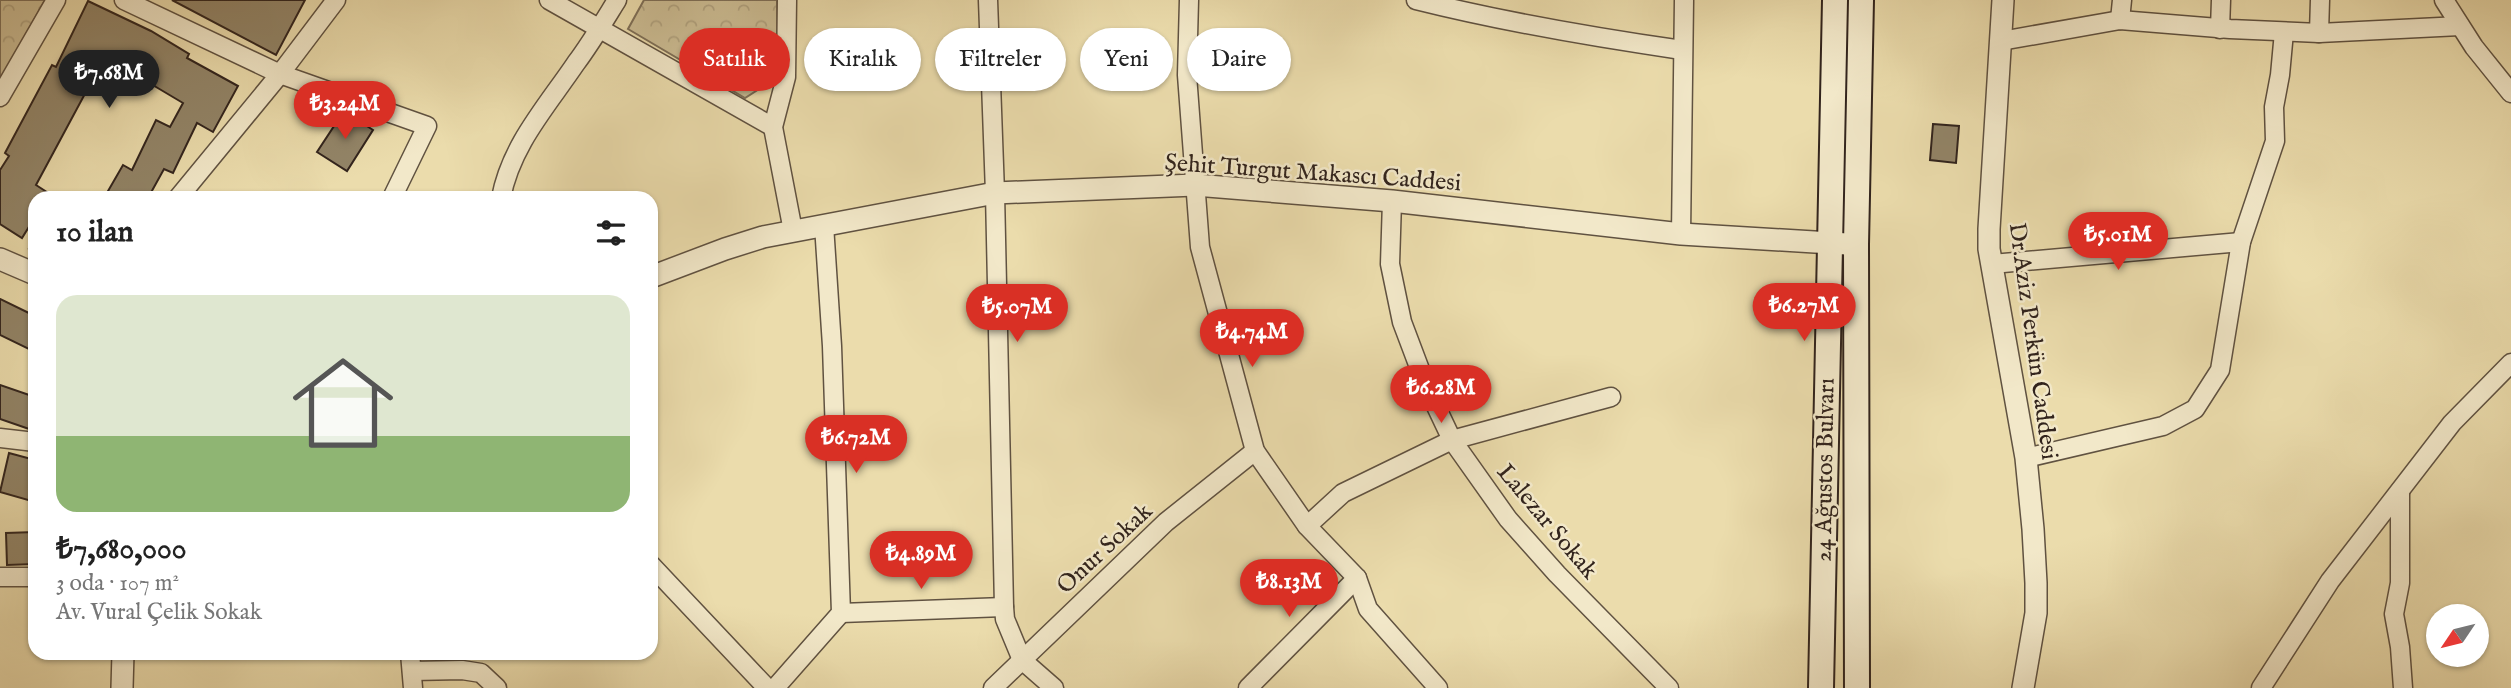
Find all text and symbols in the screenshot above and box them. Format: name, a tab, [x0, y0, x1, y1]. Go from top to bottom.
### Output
chip: Satılık	[679, 28, 790, 91]
chip: Kiralık	[804, 28, 921, 91]
chip: Filtreler	[935, 28, 1066, 91]
chip: Yeni	[1080, 28, 1173, 91]
chip: Daire	[1187, 28, 1291, 91]
pin: ₺7.68M	[52, 50, 166, 110]
text: ₺7.68M	[74, 58, 144, 87]
pin: ₺3.24M	[288, 82, 402, 141]
text: ₺3.24M	[310, 89, 380, 118]
street label: Şehit Turgut Makascı Caddesi	[1164, 148, 1462, 199]
pin: ₺5.01M	[2061, 212, 2175, 272]
text: 10 ilan	[56, 214, 134, 252]
icon: filters	[592, 214, 630, 252]
text: ₺5.01M	[2084, 220, 2152, 249]
street label: Dr.Aziz Perkün Caddesi	[2001, 221, 2065, 462]
pin: ₺5.07M	[960, 284, 1074, 344]
pin: ₺6.27M	[1747, 284, 1861, 343]
text: ₺6.27M	[1769, 291, 1839, 320]
text: ₺5.07M	[982, 292, 1052, 321]
pin: ₺4.74M	[1195, 310, 1309, 369]
text: ₺4.74M	[1216, 317, 1288, 346]
icon: home	[280, 340, 406, 466]
pin: ₺6.28M	[1384, 366, 1498, 425]
text: ₺6.28M	[1406, 373, 1476, 402]
street label: 24 Ağustos Bulvarı	[1808, 378, 1843, 562]
pin: ₺6.72M	[799, 416, 913, 475]
text: ₺6.72M	[821, 423, 891, 452]
street label: Lalezar Sokak	[1489, 458, 1604, 586]
street label: Onur Sokak	[1050, 497, 1160, 601]
text: ₺7,680,000	[56, 531, 187, 569]
pin: ₺4.89M	[864, 532, 978, 591]
text: ₺4.89M	[886, 539, 956, 568]
pin: ₺8.13M	[1232, 560, 1346, 619]
text: ₺8.13M	[1256, 567, 1322, 596]
text: 3 oda · 107 m²	[56, 569, 179, 598]
text: Av. Vural Çelik Sokak	[56, 598, 262, 627]
north arrow	[2426, 604, 2488, 667]
map controls	[2426, 604, 2489, 667]

